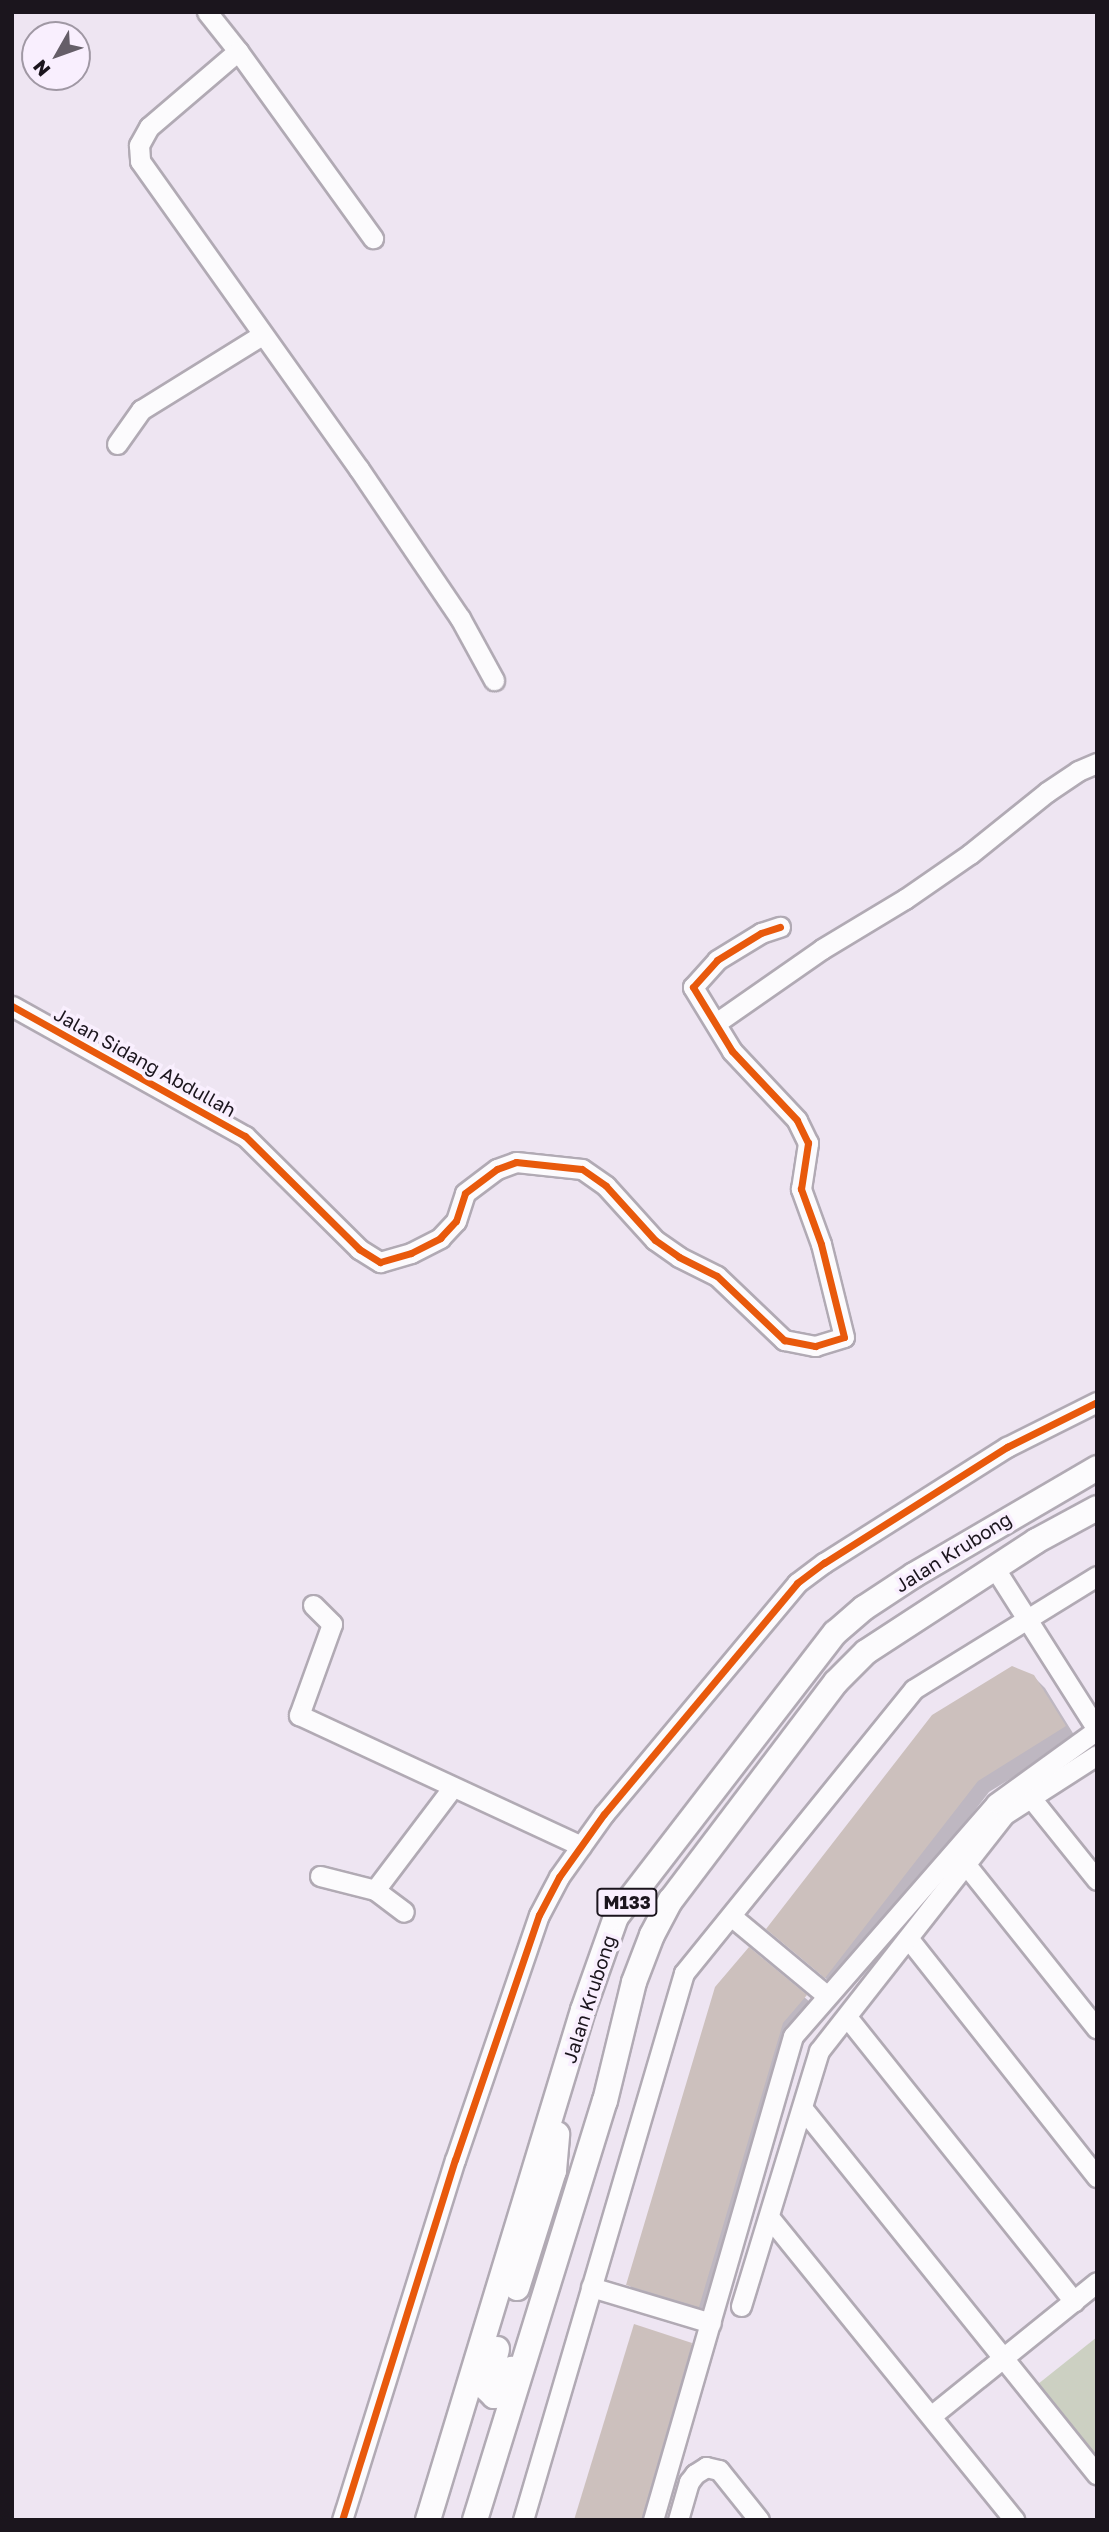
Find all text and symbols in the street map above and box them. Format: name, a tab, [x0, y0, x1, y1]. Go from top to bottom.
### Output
north arrow	[21, 21, 91, 91]
text: N	[28, 56, 55, 81]
street label: Jalan Sidang Abdullah	[50, 1002, 240, 1122]
street label: Jalan Krubong	[891, 1507, 1015, 1597]
road number: M133	[596, 1888, 658, 1916]
street label: Jalan Krubong	[558, 1932, 620, 2066]

